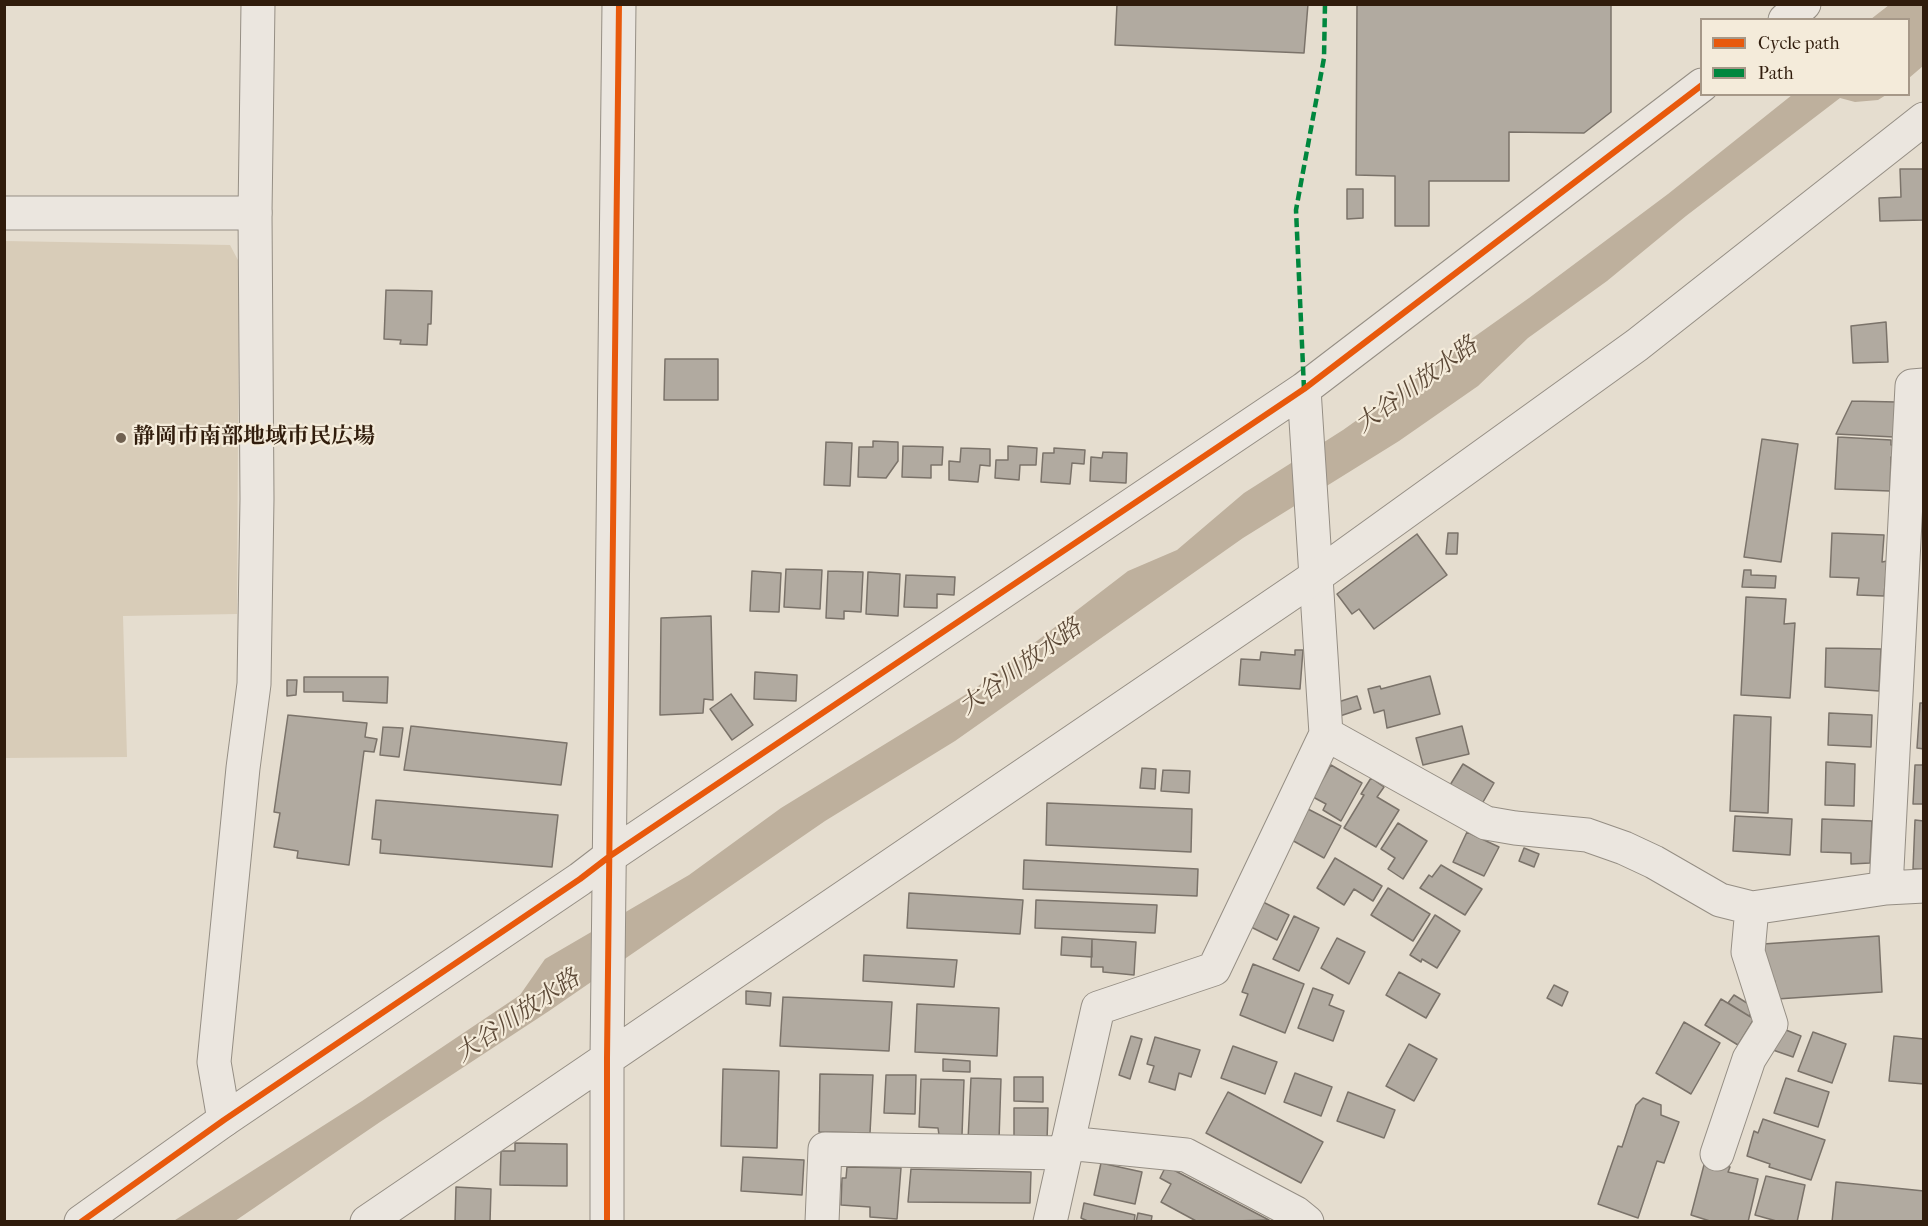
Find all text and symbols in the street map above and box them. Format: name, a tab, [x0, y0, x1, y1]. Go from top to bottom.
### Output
legend	[1700, 18, 1910, 96]
text: Cycle path	[1758, 33, 1839, 54]
text: Path	[1758, 63, 1794, 84]
water label: 大谷川放水路	[1350, 332, 1484, 440]
place label: 静岡市南部地域市民広場	[133, 425, 375, 451]
marker: 静岡市南部地域市民広場	[114, 431, 128, 445]
water label: 大谷川放水路	[954, 614, 1088, 722]
water label: 大谷川放水路	[450, 965, 586, 1069]

